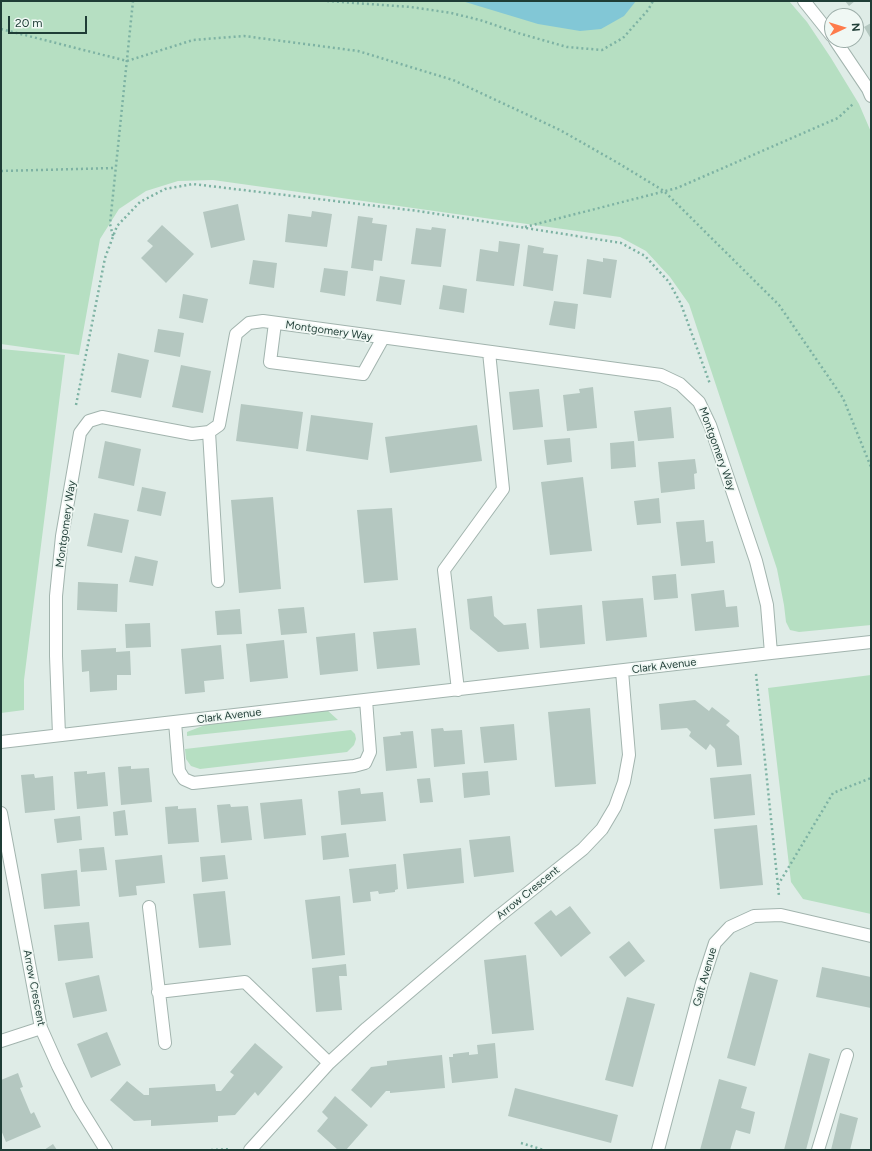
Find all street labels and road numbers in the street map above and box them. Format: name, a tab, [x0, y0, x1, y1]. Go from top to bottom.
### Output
street label: Montgomery Way	[285, 318, 373, 344]
street label: Montgomery Way	[696, 405, 738, 493]
street label: Montgomery Way	[53, 480, 79, 568]
street label: Clark Avenue	[631, 655, 697, 677]
street label: Clark Avenue	[196, 705, 262, 727]
street label: Arrow Crescent	[494, 863, 562, 923]
street label: Galt Avenue	[690, 946, 720, 1008]
street label: Arrow Crescent	[20, 949, 48, 1027]

